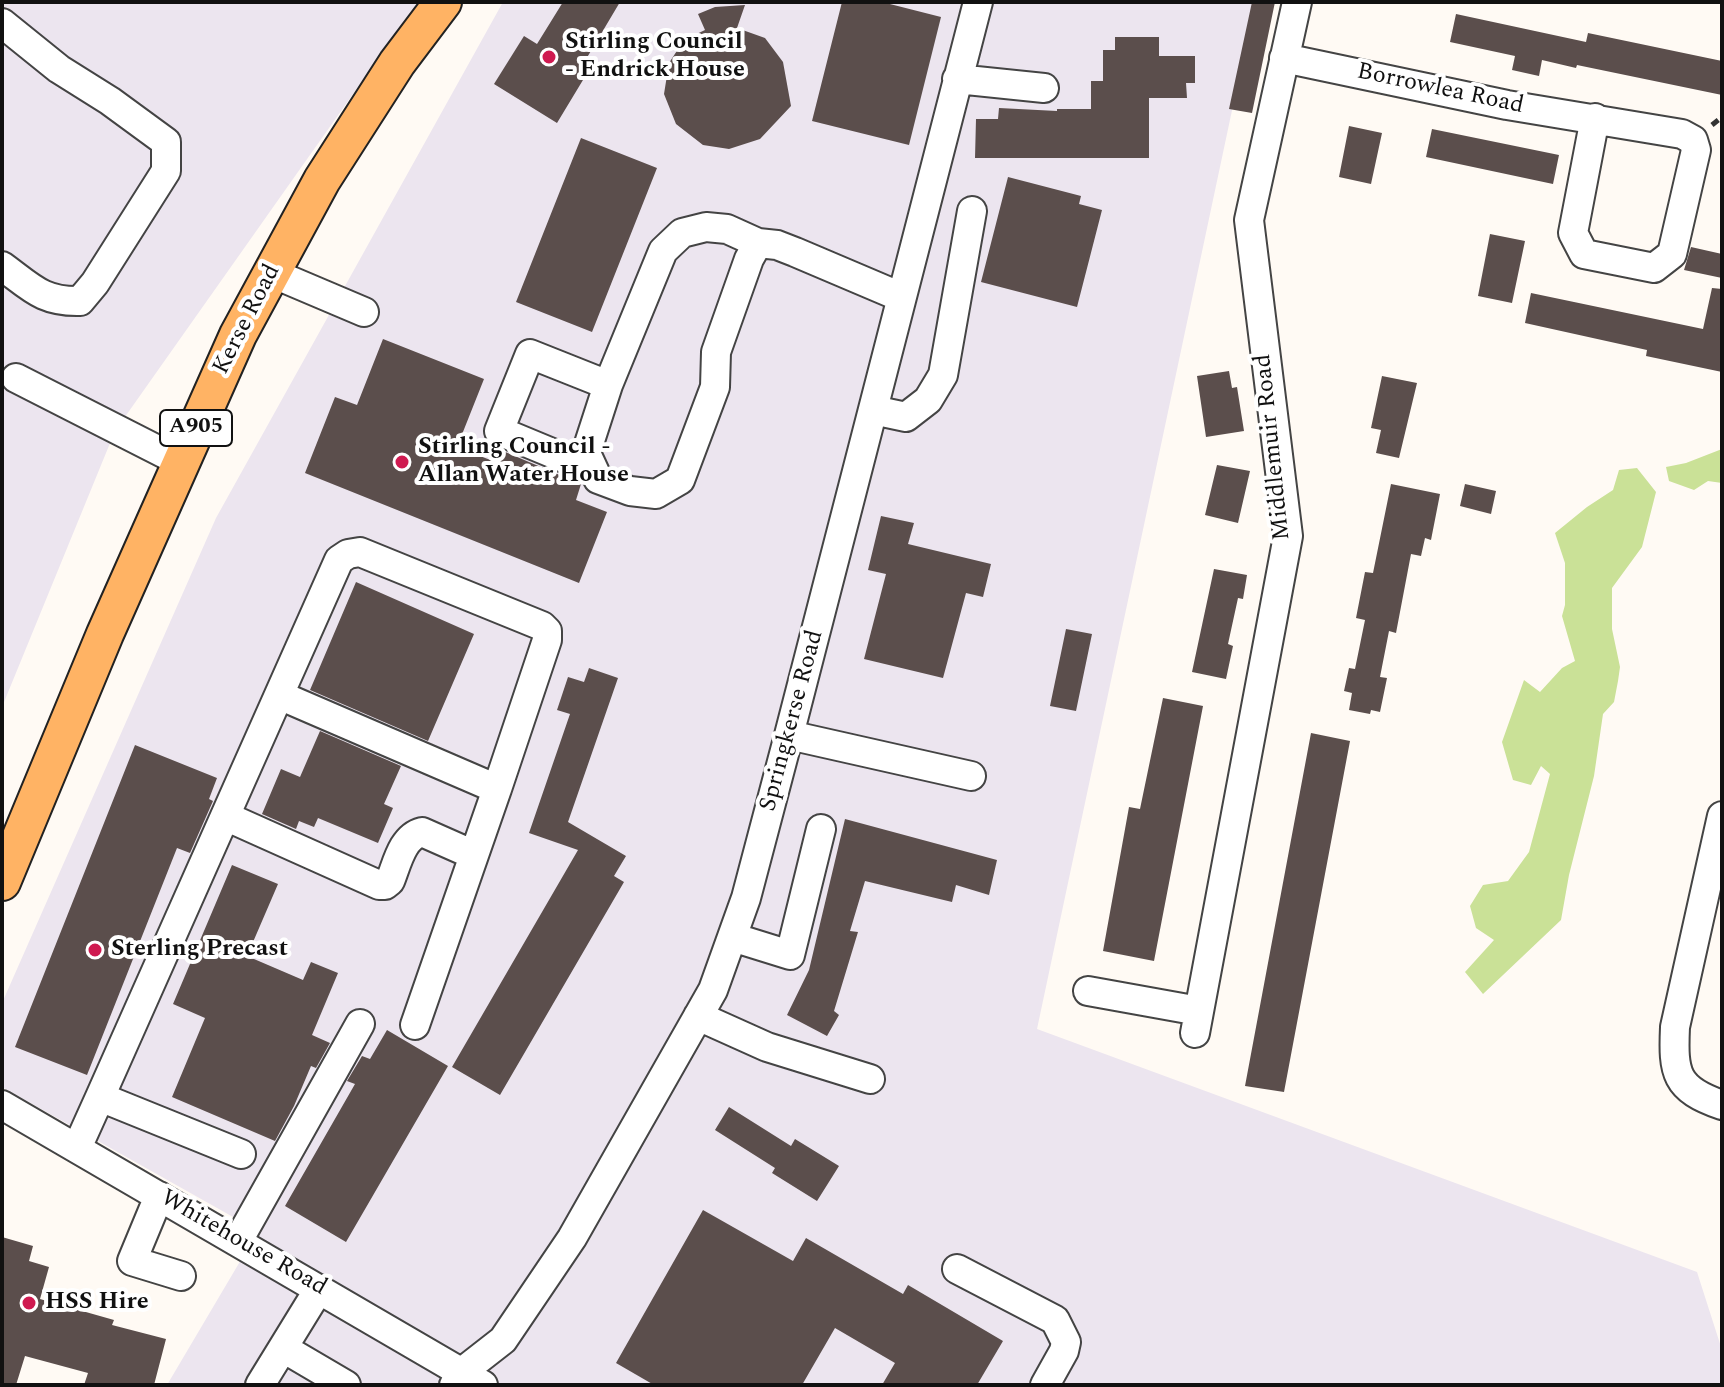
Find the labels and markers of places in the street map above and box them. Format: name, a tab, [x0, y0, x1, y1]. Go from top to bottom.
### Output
place label: Stirling Council - Endrick House	[565, 29, 745, 85]
marker: Stirling Council - Endrick House	[540, 48, 558, 66]
place label: Stirling Council - Allan Water House	[418, 434, 629, 490]
marker: Stirling Council - Allan Water House	[393, 453, 411, 471]
place label: Sterling Precast	[111, 936, 288, 964]
marker: Sterling Precast	[86, 941, 104, 959]
place label: HSS Hire	[45, 1289, 149, 1317]
marker: HSS Hire	[20, 1294, 38, 1312]

